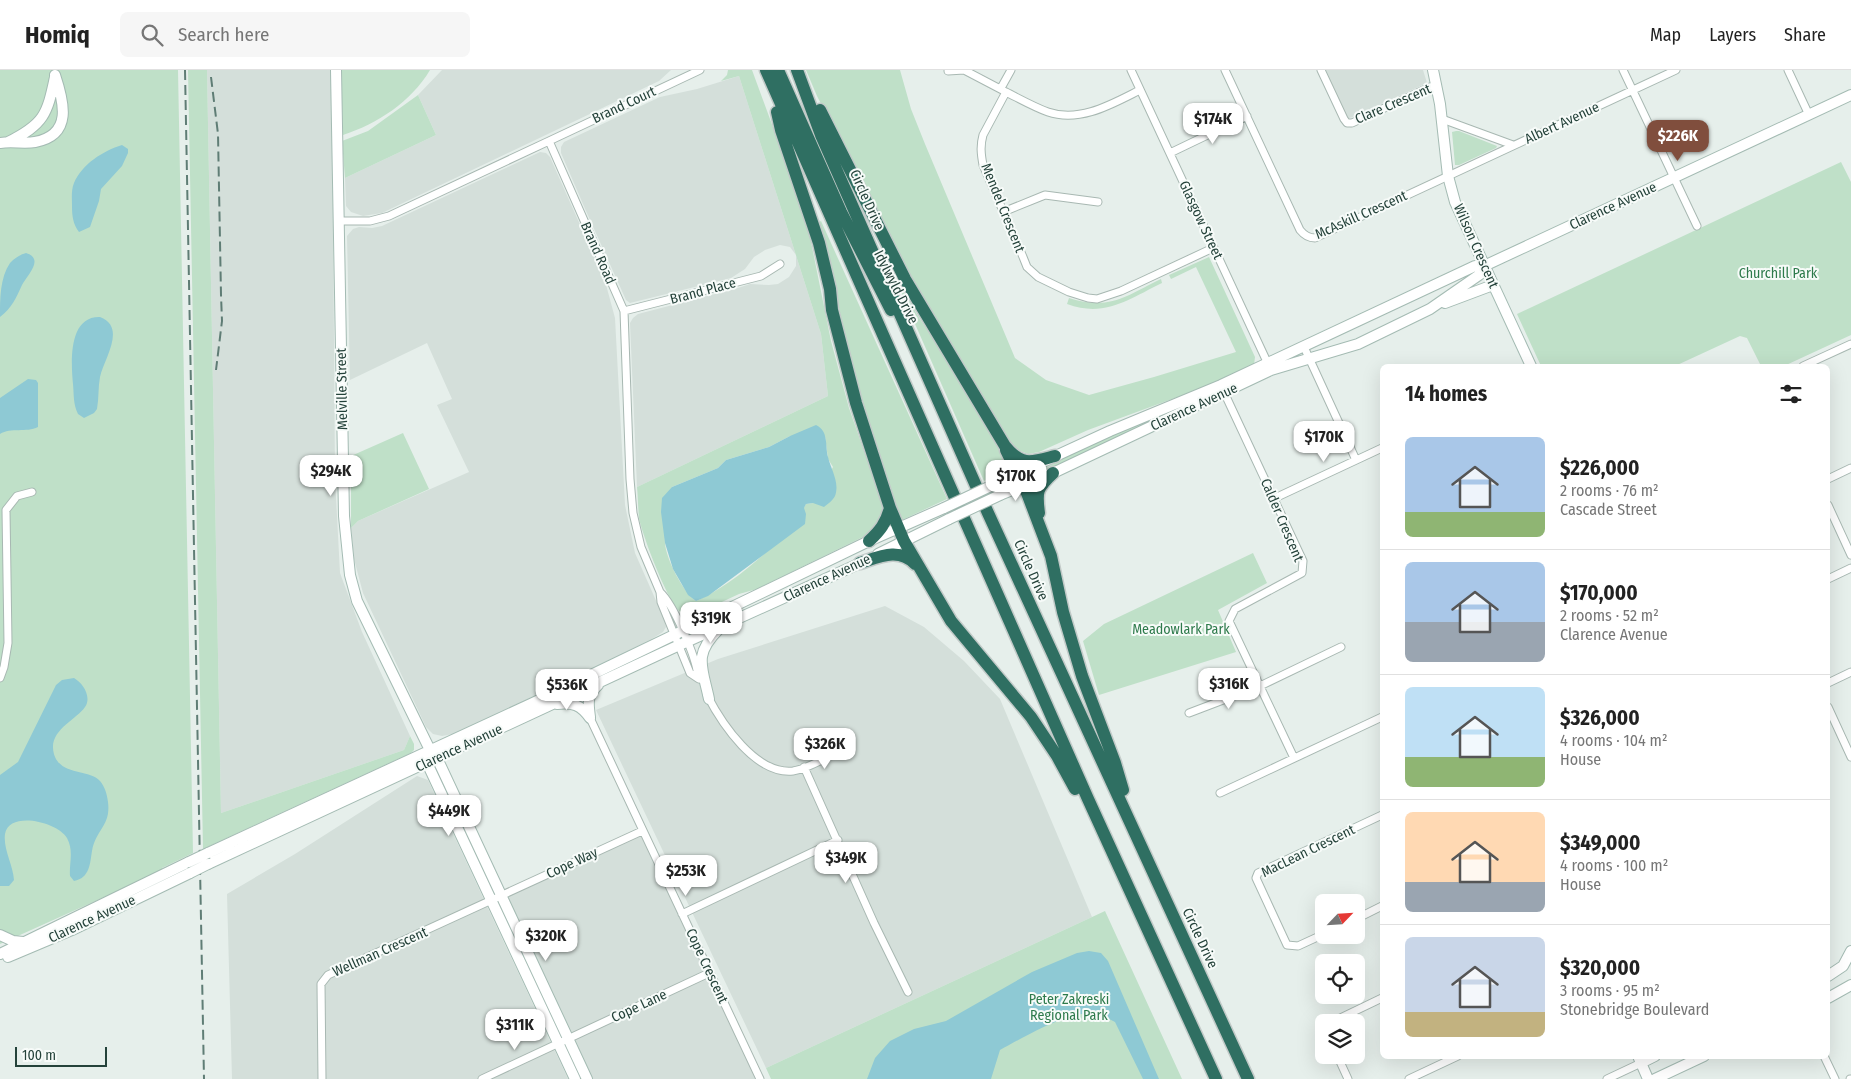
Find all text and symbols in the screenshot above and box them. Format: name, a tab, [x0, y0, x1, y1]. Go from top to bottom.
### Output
search box	[120, 12, 470, 57]
text: Homiq	[25, 21, 90, 49]
icon: search	[138, 21, 166, 49]
text: Search here	[178, 23, 269, 46]
text: Map	[1650, 24, 1681, 46]
text: Layers	[1709, 24, 1756, 46]
text: Share	[1784, 24, 1826, 46]
street label: Clare Crescent	[1352, 80, 1434, 128]
street label: Brand Court	[590, 83, 659, 127]
street label: Albert Avenue	[1522, 98, 1602, 148]
pin: $174K	[1178, 102, 1248, 145]
text: $174K	[1194, 109, 1232, 128]
pin: $226K	[1643, 119, 1713, 162]
text: $226K	[1658, 126, 1698, 145]
street label: Mendel Crescent	[977, 161, 1029, 255]
street label: Circle Drive	[846, 167, 888, 233]
street label: Glasgow Street	[1175, 178, 1227, 262]
street label: Clarence Avenue	[1567, 178, 1659, 234]
street label: McAskill Crescent	[1312, 187, 1410, 243]
street label: Wilson Crescent	[1450, 201, 1502, 291]
street label: Brand Road	[577, 219, 619, 287]
street label: Idylwyld Drive	[870, 247, 922, 327]
park label: Churchill Park	[1739, 265, 1818, 282]
street label: Brand Place	[668, 274, 738, 308]
street label: Melville Street	[333, 347, 351, 430]
street label: Clarence Avenue	[1148, 379, 1240, 435]
icon: filters	[1777, 380, 1805, 408]
text: 14 homes	[1405, 381, 1487, 407]
pin: $170K	[1289, 420, 1359, 463]
text: $170K	[1305, 427, 1343, 446]
pin: $294K	[296, 454, 366, 497]
text: $226,000	[1560, 455, 1640, 481]
icon: home	[1445, 457, 1505, 517]
pin: $170K	[981, 460, 1051, 502]
text: $294K	[311, 461, 351, 480]
text: $170K	[997, 466, 1035, 485]
street label: Calder Crescent	[1257, 476, 1307, 565]
text: 2 rooms · 76 m²	[1560, 481, 1659, 500]
text: Cascade Street	[1560, 500, 1657, 519]
street label: Circle Drive	[1010, 537, 1052, 603]
street label: Clarence Avenue	[781, 550, 873, 606]
text: $170,000	[1560, 580, 1638, 606]
icon: home	[1445, 582, 1505, 642]
pin: $319K	[676, 602, 746, 644]
text: 2 rooms · 52 m²	[1560, 606, 1659, 625]
text: $319K	[691, 608, 731, 627]
park label: Meadowlark Park	[1132, 621, 1230, 638]
text: Clarence Avenue	[1560, 625, 1668, 644]
pin: $536K	[532, 668, 602, 711]
pin: $316K	[1194, 668, 1264, 710]
text: $316K	[1209, 674, 1249, 693]
text: $536K	[547, 675, 587, 694]
text: $326,000	[1560, 705, 1640, 731]
icon: home	[1445, 707, 1505, 767]
street label: Clarence Avenue	[413, 720, 505, 776]
pin: $326K	[790, 728, 860, 770]
text: 4 rooms · 104 m²	[1560, 731, 1668, 750]
text: $326K	[805, 734, 845, 753]
text: House	[1560, 750, 1601, 769]
pin: $449K	[414, 794, 484, 837]
text: $449K	[428, 801, 470, 820]
street label: MacLean Crescent	[1258, 821, 1358, 881]
text: $349,000	[1560, 830, 1640, 856]
icon: home	[1445, 832, 1505, 892]
pin: $349K	[811, 842, 881, 884]
street label: Cope Way	[544, 843, 601, 882]
text: $349K	[825, 848, 867, 867]
pin: $253K	[651, 854, 721, 897]
text: 4 rooms · 100 m²	[1560, 856, 1668, 875]
text: $253K	[666, 861, 706, 880]
text: House	[1560, 875, 1601, 894]
street label: Clarence Avenue	[46, 891, 138, 947]
north arrow	[1315, 894, 1365, 944]
map controls	[1315, 894, 1365, 1064]
street label: Circle Drive	[1179, 905, 1221, 971]
pin: $320K	[511, 920, 581, 962]
street label: Wellman Crescent	[330, 923, 430, 980]
text: $320K	[526, 926, 566, 945]
street label: Cope Crescent	[682, 926, 732, 1007]
button: locate	[1315, 954, 1365, 1004]
text: $320,000	[1560, 955, 1640, 981]
icon: home	[1445, 957, 1505, 1017]
text: 3 rooms · 95 m²	[1560, 981, 1660, 1000]
street label: Cope Lane	[609, 986, 669, 1026]
park label: Peter Zakreski Regional Park	[1029, 991, 1109, 1024]
text: Stonebridge Boulevard	[1560, 1000, 1709, 1019]
pin: $311K	[480, 1008, 550, 1051]
button: layers	[1315, 1014, 1365, 1064]
text: $311K	[496, 1015, 534, 1034]
scale bar	[15, 1044, 108, 1067]
text: 100 m	[22, 1047, 56, 1064]

